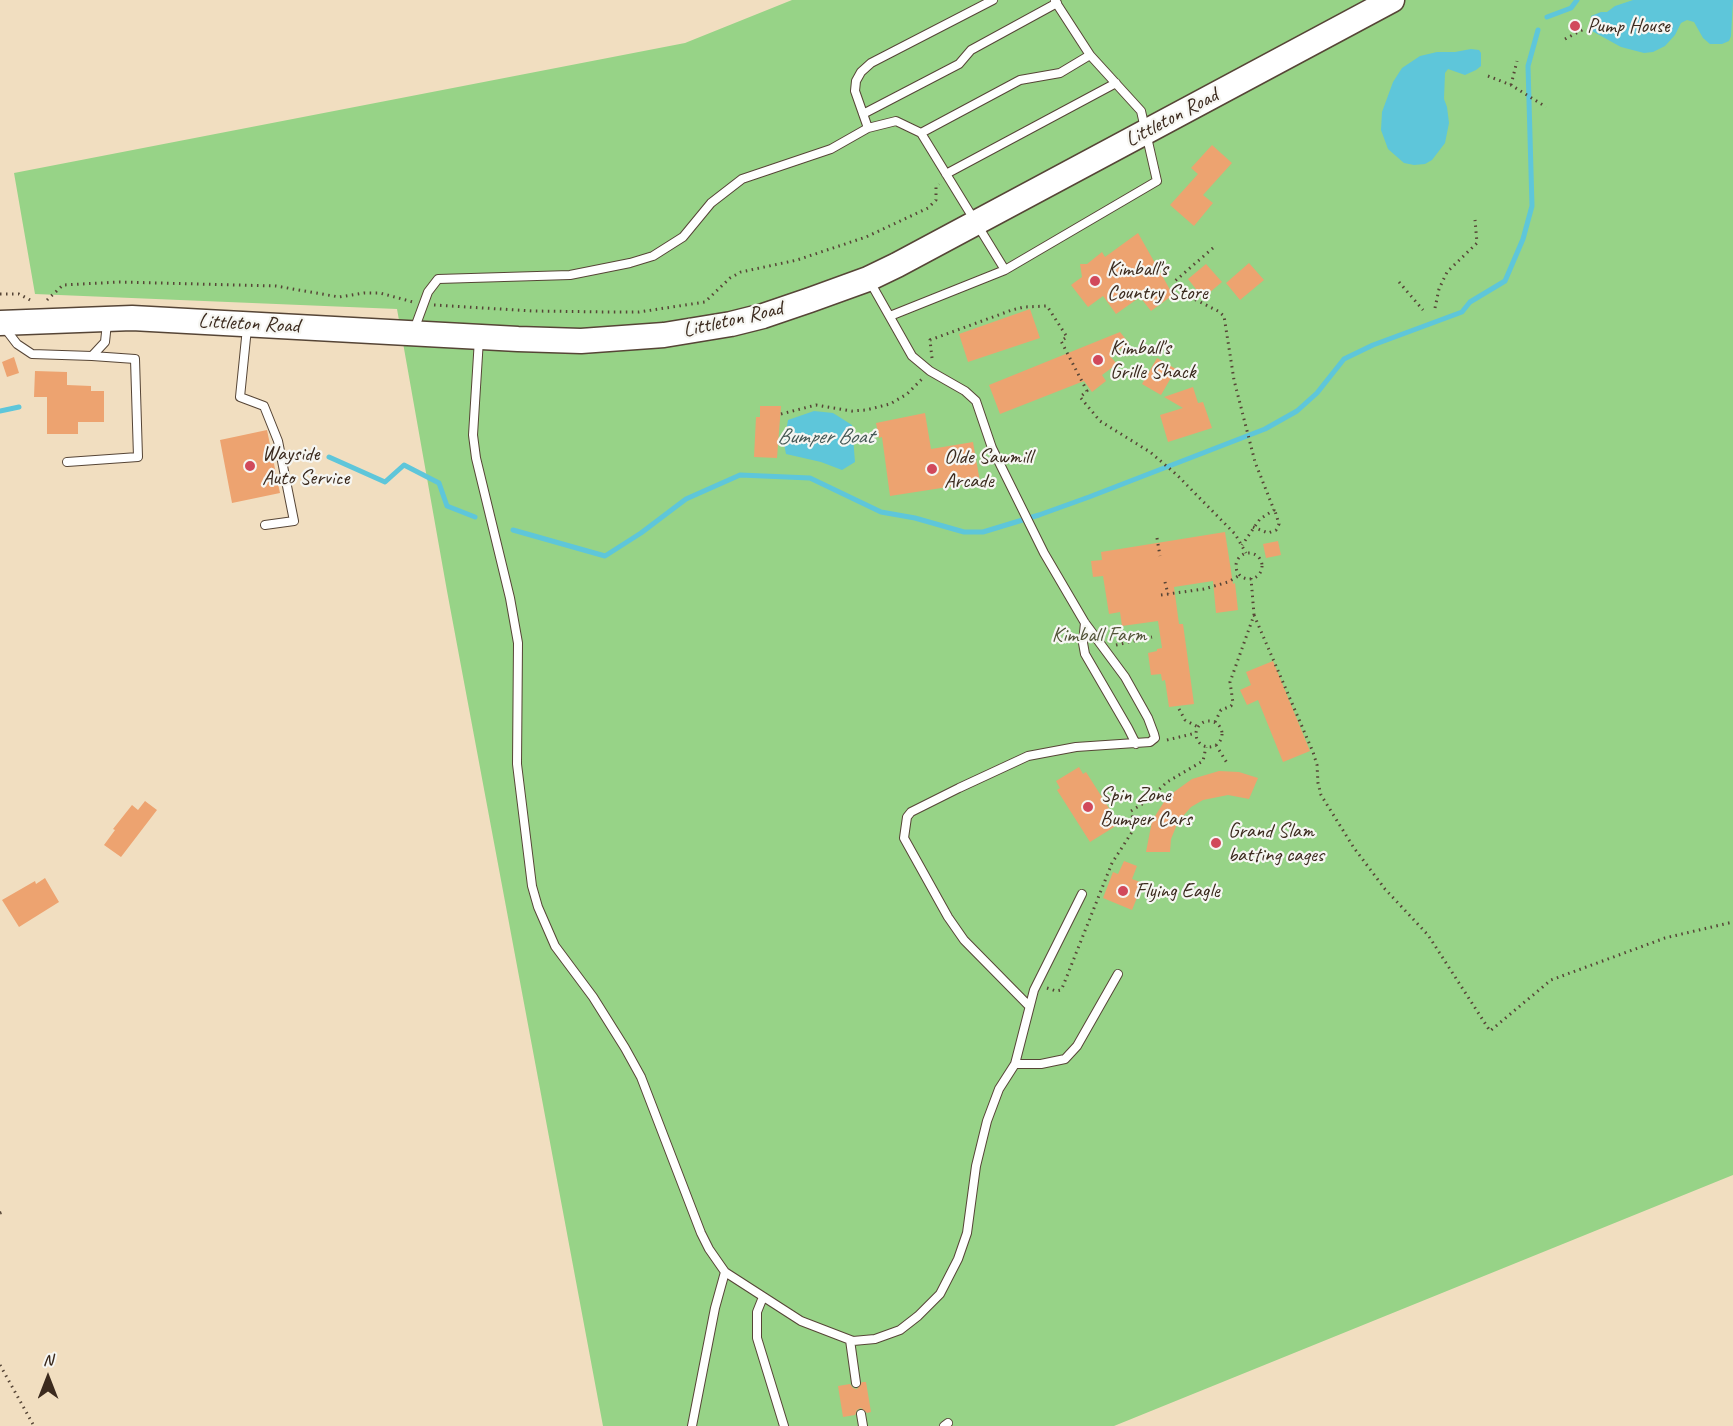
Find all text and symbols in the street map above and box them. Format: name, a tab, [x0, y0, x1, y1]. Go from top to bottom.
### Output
place label: Pump House	[1587, 13, 1670, 39]
marker: Pump House	[1568, 19, 1582, 33]
street label: Littleton Road	[1121, 83, 1223, 153]
place label: Kimball's Country Store	[1107, 256, 1208, 306]
marker: Kimball's Country Store	[1088, 274, 1102, 288]
street label: Littleton Road	[681, 296, 785, 344]
street label: Littleton Road	[198, 309, 300, 339]
place label: Kimball's Grille Shack	[1110, 335, 1195, 385]
marker: Kimball's Grille Shack	[1091, 353, 1105, 367]
water label: Bumper Boat	[777, 424, 873, 450]
place label: Wayside Auto Service	[262, 441, 349, 491]
place label: Olde Sawmill Arcade	[944, 444, 1032, 494]
marker: Wayside Auto Service	[243, 459, 257, 473]
marker: Olde Sawmill Arcade	[925, 462, 939, 476]
park label: Kimball Farm	[1052, 622, 1146, 648]
place label: Spin Zone Bumper Cars	[1100, 782, 1192, 832]
marker: Spin Zone Bumper Cars	[1081, 800, 1095, 814]
place label: Grand Slam batting cages	[1228, 818, 1324, 868]
marker: Grand Slam batting cages	[1209, 836, 1223, 850]
place label: Flying Eagle	[1135, 878, 1220, 904]
marker: Flying Eagle	[1116, 884, 1130, 898]
north arrow	[18, 1348, 78, 1408]
text: N	[43, 1350, 53, 1370]

